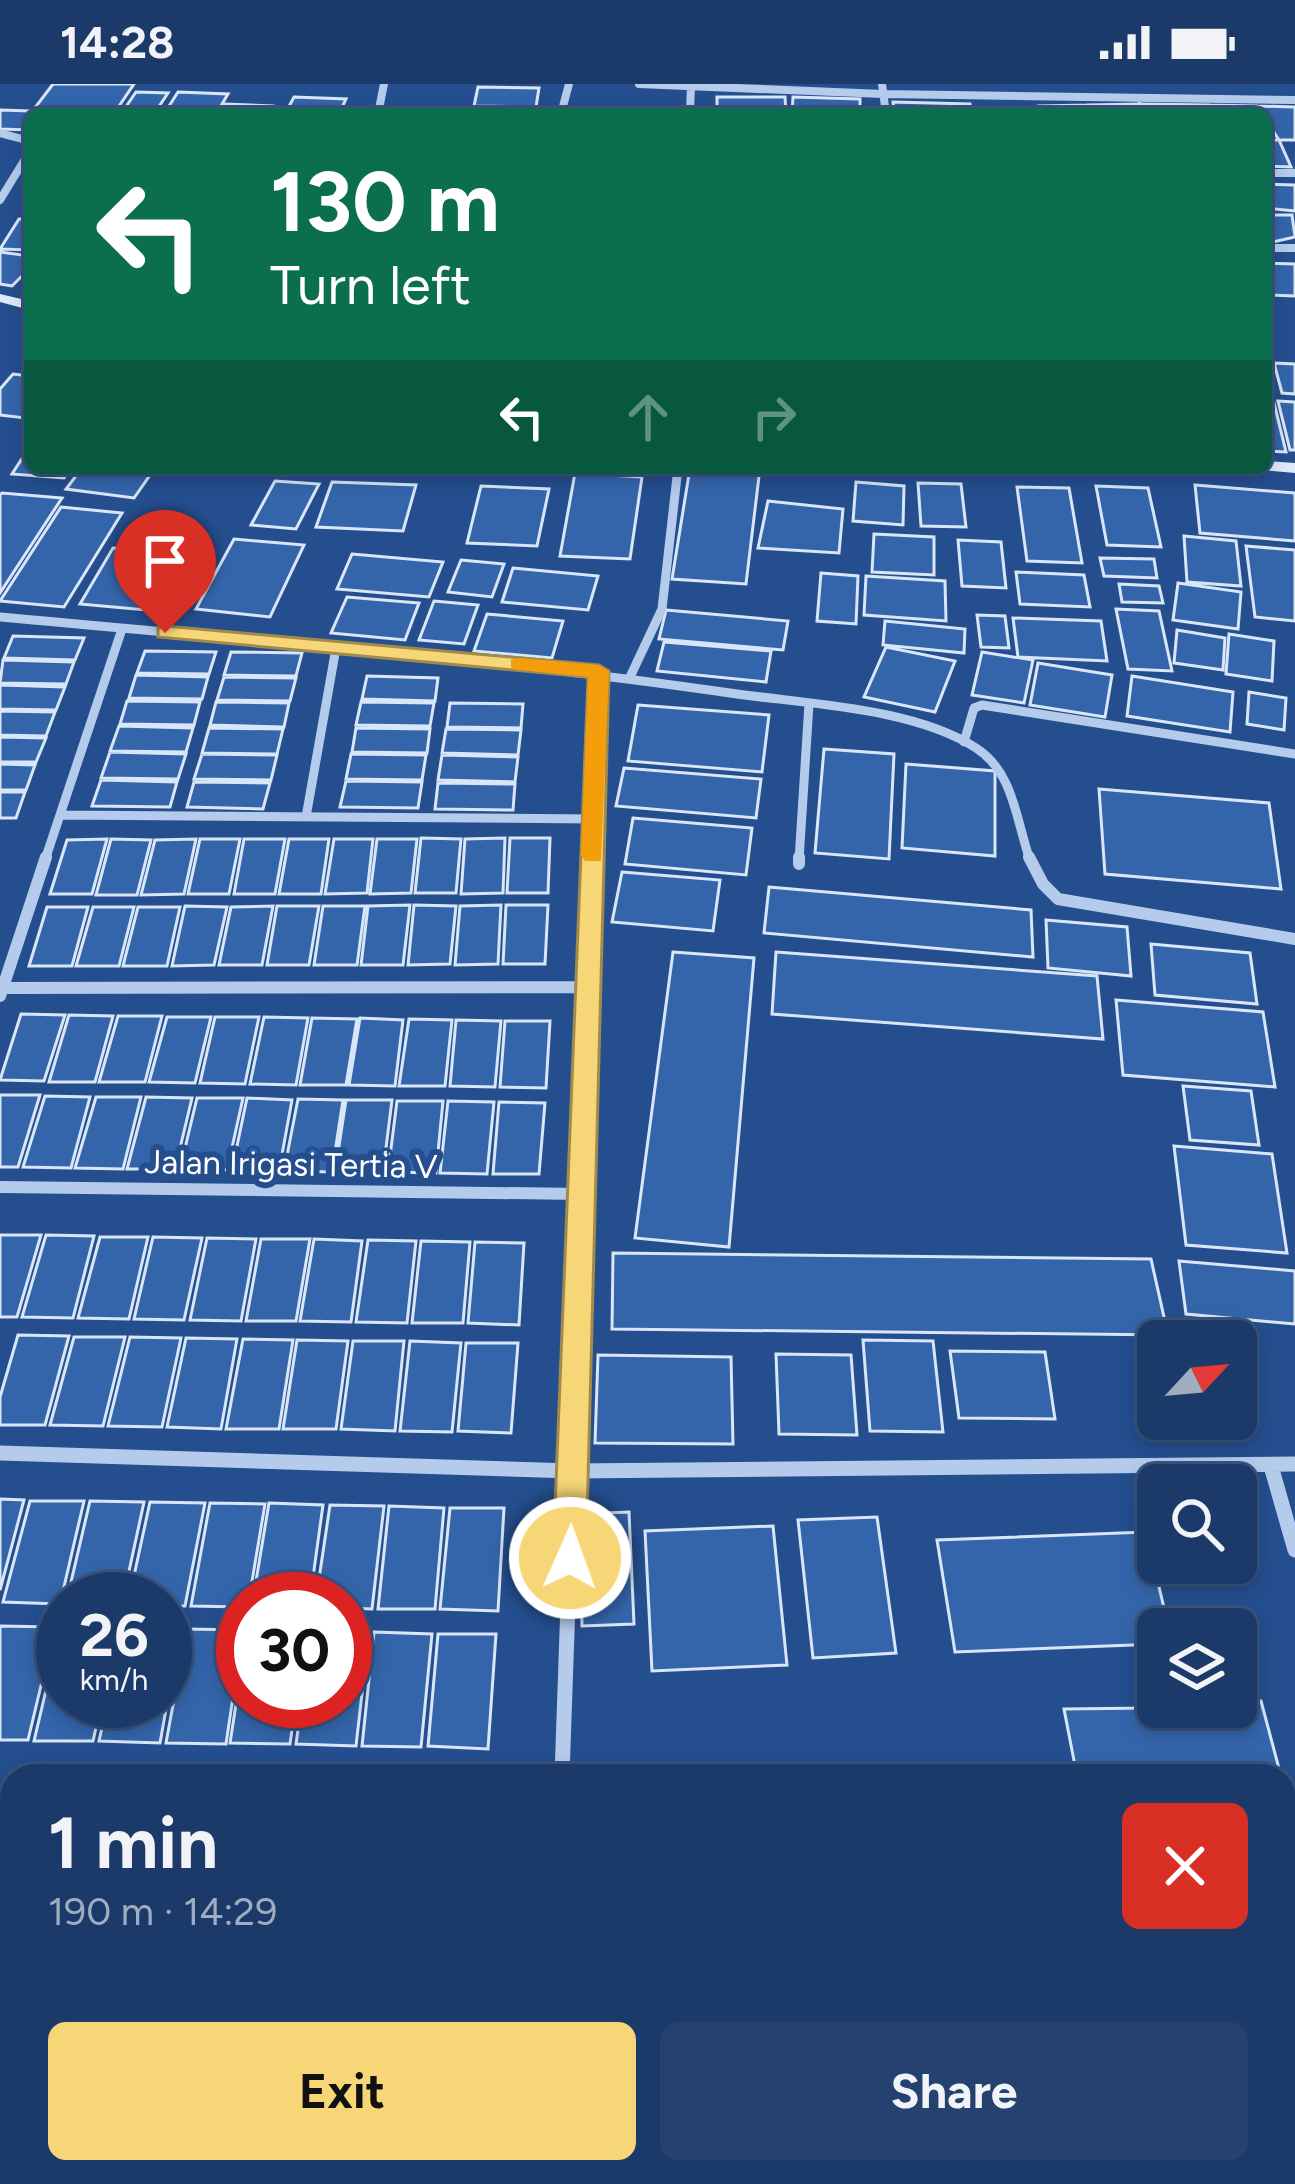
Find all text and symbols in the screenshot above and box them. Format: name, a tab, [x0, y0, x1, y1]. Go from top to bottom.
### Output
text: 14:28	[60, 15, 175, 69]
text: 130 m	[270, 151, 500, 252]
icon: left	[72, 156, 228, 312]
text: Turn left	[270, 253, 471, 318]
icon: left	[489, 384, 555, 450]
icon: ahead	[615, 384, 681, 450]
icon: right	[741, 384, 807, 450]
pin	[114, 510, 216, 633]
icon: arrive	[132, 528, 198, 594]
street label: Jalan Irigasi Tertia V	[144, 1142, 438, 1186]
north arrow	[1137, 1320, 1257, 1440]
map controls	[1137, 1320, 1257, 1728]
button: search	[1137, 1464, 1257, 1584]
position arrow	[507, 1495, 633, 1621]
speed limit sign: 30	[216, 1572, 372, 1728]
text: 26	[79, 1599, 149, 1671]
button: layers	[1137, 1608, 1257, 1728]
text: km/h	[80, 1661, 148, 1698]
text: 1 min	[48, 1800, 218, 1886]
button: close	[1122, 1803, 1248, 1929]
text: 190 m · 14:29	[48, 1888, 277, 1935]
button: Exit	[48, 2022, 636, 2160]
button: Share	[660, 2022, 1248, 2160]

